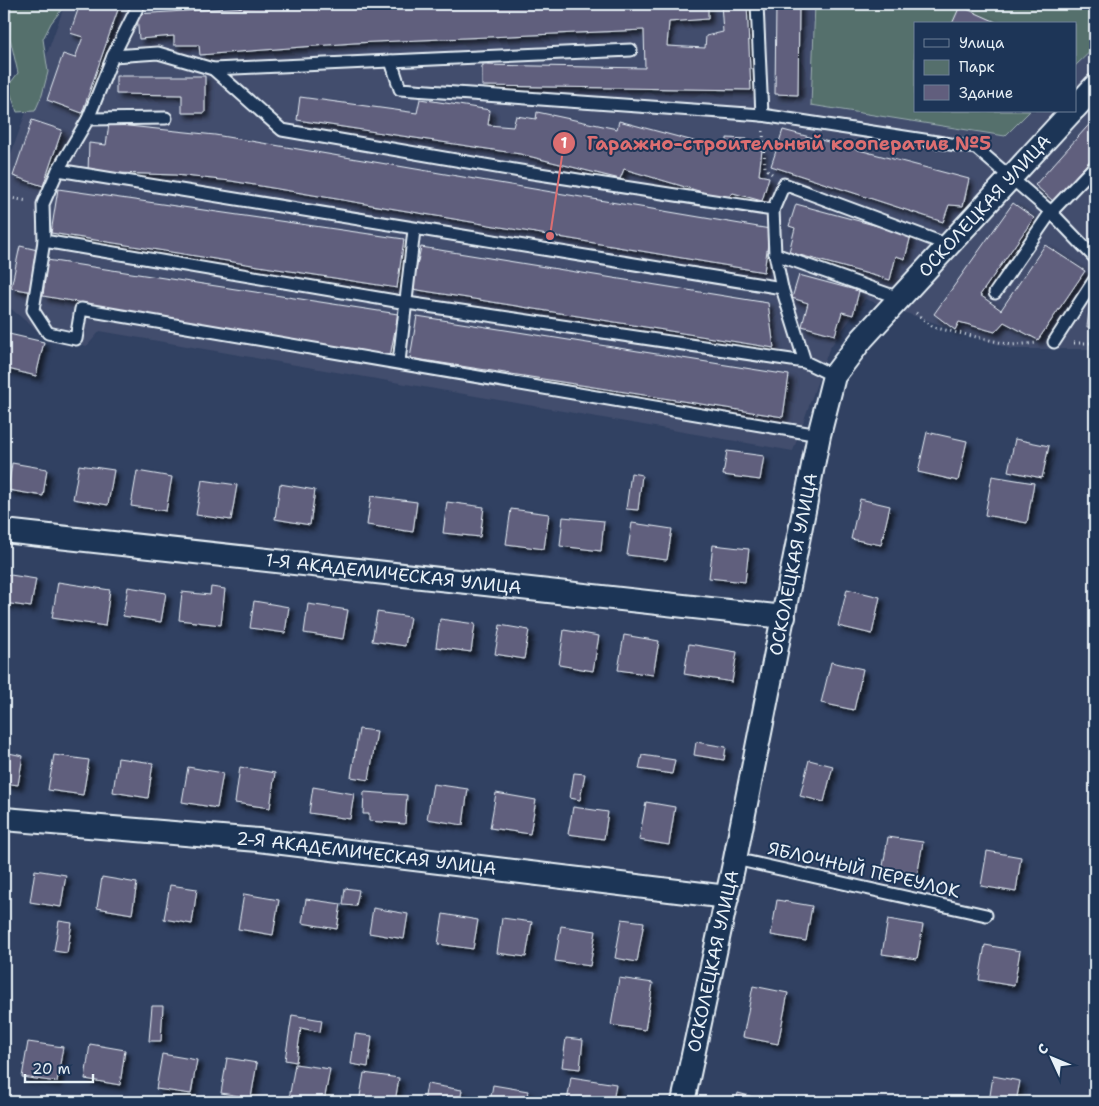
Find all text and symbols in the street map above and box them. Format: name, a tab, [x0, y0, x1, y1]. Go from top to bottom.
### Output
legend	[914, 22, 1076, 112]
text: Улица	[959, 33, 1005, 53]
text: Парк	[959, 57, 995, 77]
text: Здание	[959, 83, 1013, 103]
callout: Гаражно-строительный кооператив №5	[552, 126, 1001, 160]
street label: ОСКОЛЕЦКАЯ УЛИЦА	[913, 130, 1056, 282]
text: Гаражно-строительный кооператив №5	[587, 131, 991, 156]
text: 1	[561, 133, 568, 153]
street label: ОСКОЛЕЦКАЯ УЛИЦА	[764, 471, 823, 658]
street label: 1-Я АКАДЕМИЧЕСКАЯ УЛИЦА	[264, 548, 523, 600]
street label: 2-Я АКАДЕМИЧЕСКАЯ УЛИЦА	[235, 826, 498, 881]
street label: ЯБЛОЧНЫЙ ПЕРЕУЛОК	[766, 836, 963, 904]
street label: ОСКОЛЕЦКАЯ УЛИЦА	[682, 868, 744, 1054]
north arrow	[1026, 1034, 1076, 1084]
text: С	[1033, 1040, 1052, 1058]
scale bar	[25, 1051, 92, 1083]
text: 20 m	[32, 1059, 71, 1079]

